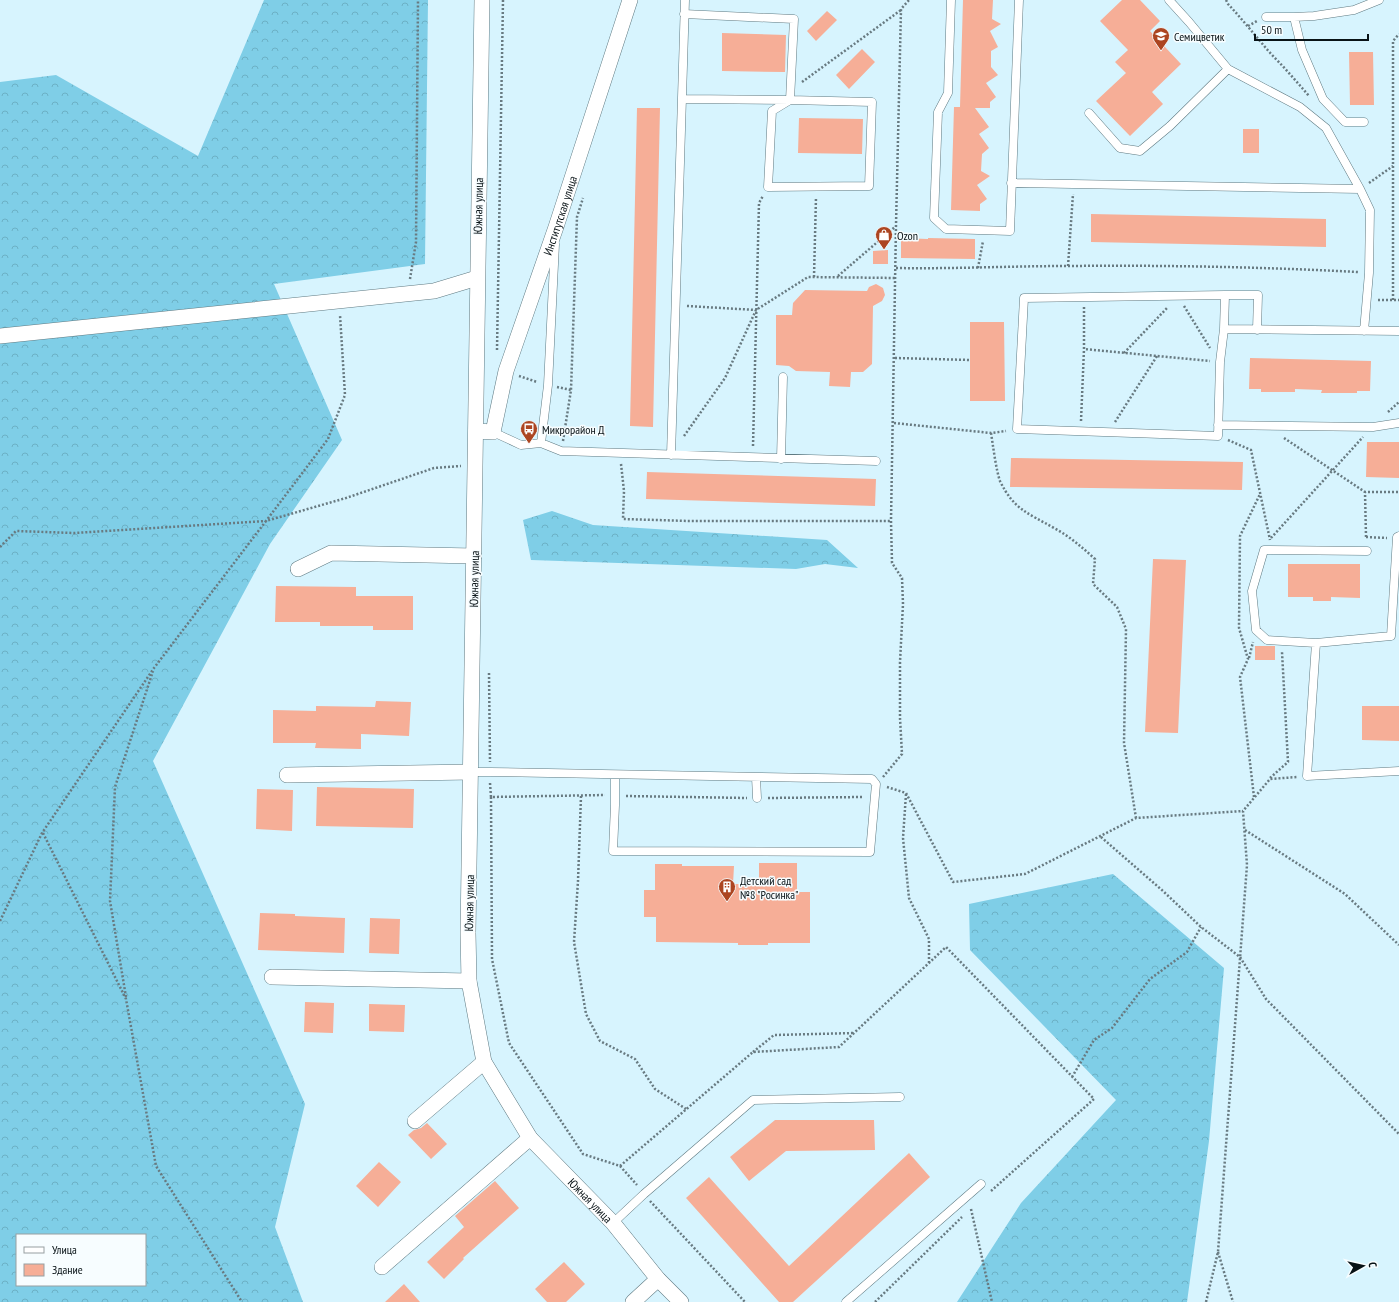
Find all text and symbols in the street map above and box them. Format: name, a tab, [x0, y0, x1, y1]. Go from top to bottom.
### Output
scale bar	[1255, 16, 1368, 42]
text: 50 m	[1261, 22, 1282, 37]
school or university icon: Семицветик	[1151, 26, 1171, 51]
place label: Семицветик	[1174, 29, 1225, 44]
street label: Институтская улица	[539, 174, 580, 257]
street label: Южная улица	[470, 177, 486, 235]
shop icon: Ozon	[874, 225, 894, 250]
place label: Ozon	[897, 228, 918, 243]
bus stop icon: Микрорайон Д	[519, 419, 539, 444]
place label: Микрорайон Д	[542, 422, 605, 437]
street label: Южная улица	[466, 550, 482, 608]
place label: Детский сад №8 "Росинка"	[740, 873, 798, 902]
street label: Южная улица	[461, 874, 477, 932]
building icon: Детский сад №8 "Росинка"	[717, 877, 737, 902]
street label: Южная улица	[565, 1174, 616, 1226]
legend	[16, 1234, 146, 1286]
text: Улица	[52, 1242, 77, 1257]
north arrow	[1343, 1246, 1383, 1286]
text: С	[1366, 1261, 1380, 1268]
text: Здание	[52, 1262, 83, 1277]

